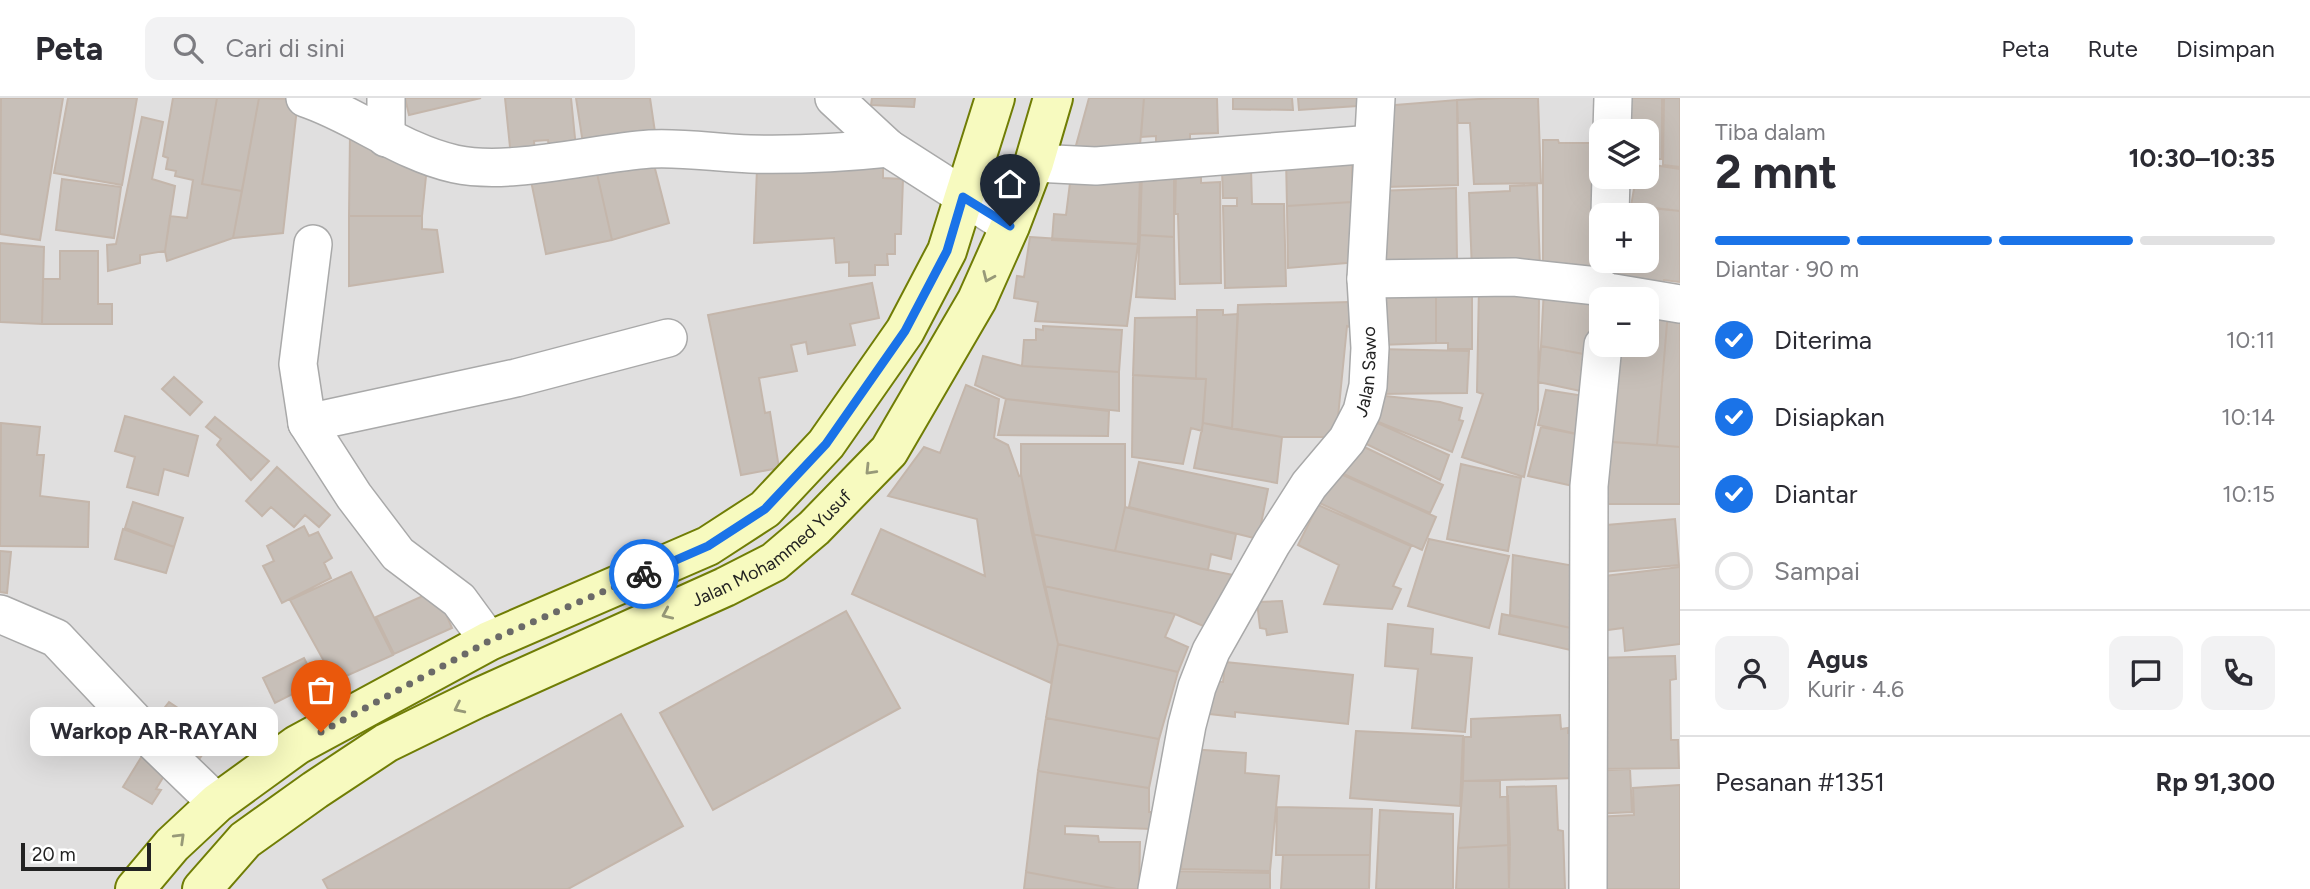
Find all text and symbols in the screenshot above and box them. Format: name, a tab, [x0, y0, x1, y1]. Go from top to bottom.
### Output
search box	[145, 17, 635, 80]
text: Peta	[35, 29, 103, 68]
icon: search	[169, 29, 207, 67]
text: Cari di sini	[225, 32, 345, 64]
text: Peta	[2001, 34, 2049, 63]
text: Rute	[2087, 34, 2138, 63]
text: Disimpan	[2176, 34, 2275, 63]
text: Tiba dalam	[1715, 118, 1826, 146]
map controls	[1589, 119, 1659, 357]
button: layers	[1589, 119, 1659, 189]
text: 10:30–10:35	[2129, 142, 2275, 174]
text: 2 mnt	[1715, 144, 1837, 200]
pin	[980, 154, 1040, 226]
icon: home	[991, 165, 1029, 203]
button: +	[1589, 203, 1659, 273]
text: Diantar · 90 m	[1715, 255, 1859, 283]
one-way arrow	[982, 270, 996, 282]
button: −	[1589, 287, 1659, 357]
icon: check	[1715, 321, 1753, 359]
text: Diterima	[1774, 324, 1872, 356]
street label: Jalan Sawo	[1350, 326, 1381, 421]
text: 10:11	[2226, 326, 2275, 354]
icon: check	[1715, 398, 1753, 436]
text: Disiapkan	[1774, 401, 1885, 433]
text: 10:14	[2221, 403, 2275, 431]
one-way arrow	[866, 462, 879, 475]
icon: check	[1715, 475, 1753, 513]
text: Diantar	[1774, 478, 1858, 510]
text: 10:15	[2222, 480, 2275, 508]
street label: Jalan Mohammed Yusuf	[688, 485, 856, 612]
courier	[609, 539, 679, 609]
icon: bike	[625, 555, 663, 593]
text: Sampai	[1774, 555, 1860, 587]
one-way arrow	[662, 606, 674, 620]
button: person	[1715, 636, 1789, 710]
button: chat	[2109, 636, 2183, 710]
button: phone	[2201, 636, 2275, 710]
text: Agus	[1807, 643, 1868, 675]
pin	[291, 660, 351, 732]
icon: bag	[302, 671, 340, 709]
text: Kurir · 4.6	[1807, 675, 1904, 703]
one-way arrow	[454, 699, 466, 713]
callout: Warkop AR-RAYAN	[30, 708, 279, 756]
text: Warkop AR-RAYAN	[50, 717, 258, 745]
text: Pesanan #1351	[1715, 766, 1885, 798]
text: Rp 91,300	[2156, 766, 2275, 798]
one-way arrow	[172, 833, 185, 846]
scale bar	[21, 840, 150, 872]
text: 20 m	[32, 843, 76, 866]

